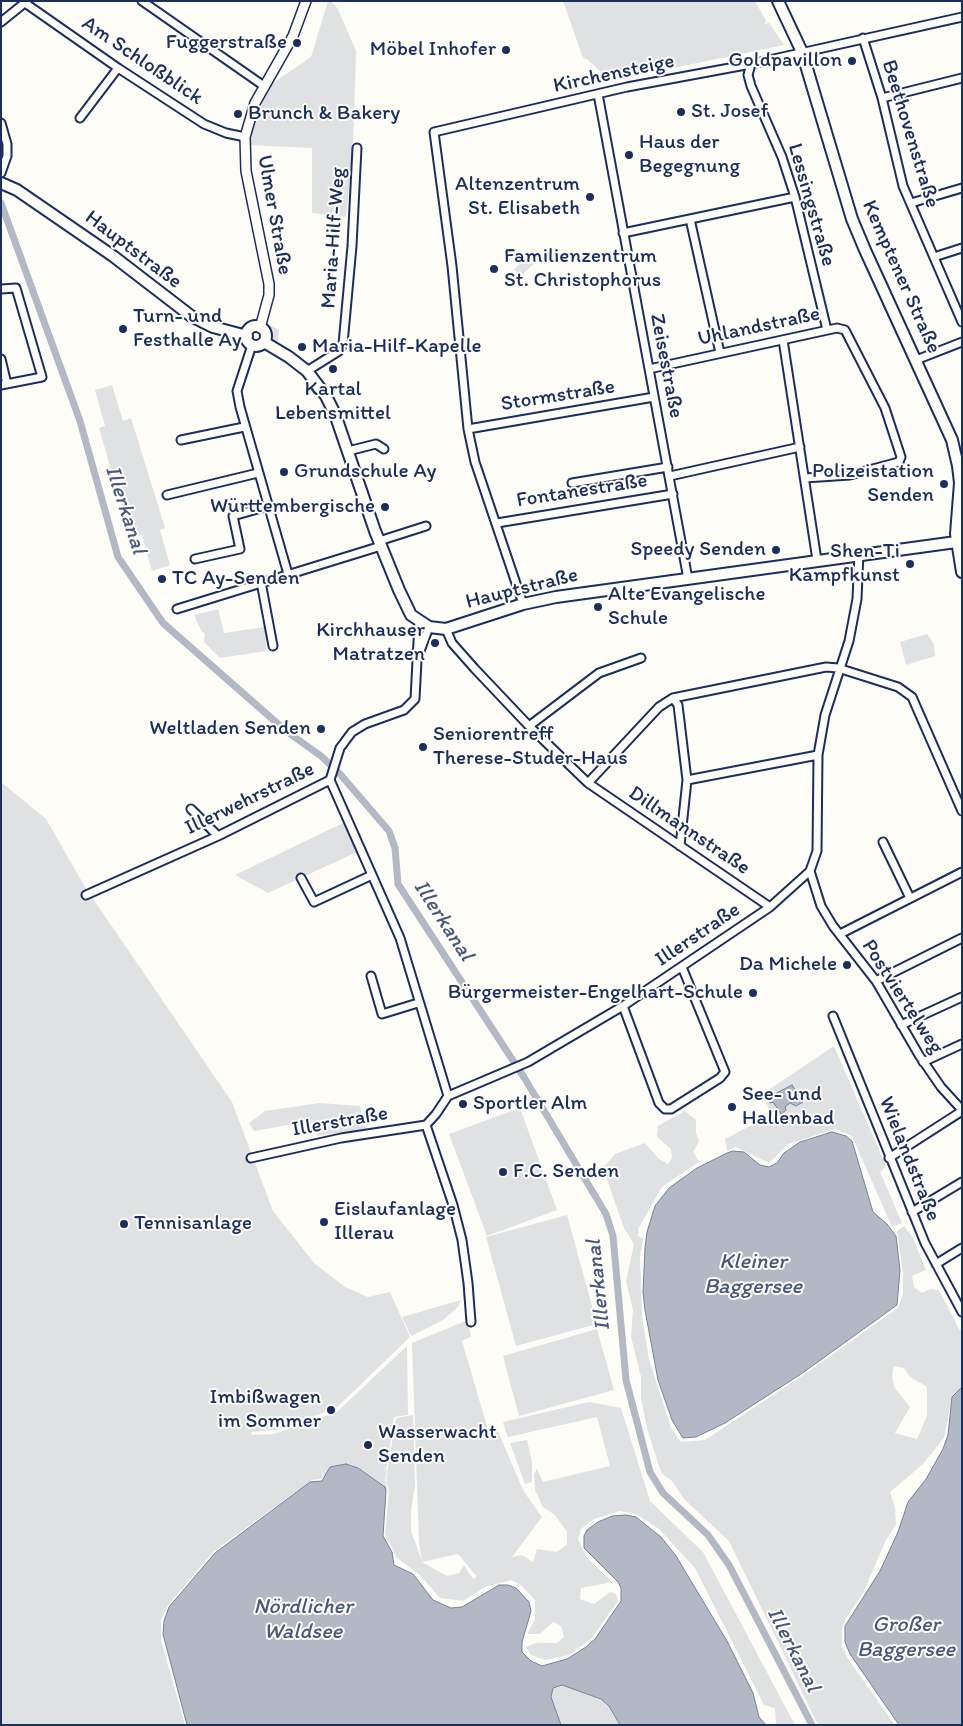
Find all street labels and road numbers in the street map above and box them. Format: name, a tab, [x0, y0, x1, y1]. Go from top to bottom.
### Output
street label: Am Schloßblick	[77, 11, 207, 111]
street label: Kirchensteige	[551, 49, 677, 99]
street label: Beethovenstraße	[876, 57, 944, 211]
street label: Lessingstraße	[781, 141, 841, 269]
street label: Ulmer Straße	[251, 153, 297, 277]
street label: Maria-Hilf-Weg	[316, 167, 352, 309]
street label: Kemptener Straße	[856, 196, 946, 358]
street label: Hauptstraße	[80, 205, 186, 295]
street label: Uhlandstraße	[695, 302, 823, 352]
street label: Zeisestraße	[644, 311, 688, 421]
street label: Stormstraße	[499, 375, 617, 417]
street label: Fontanestraße	[515, 468, 649, 514]
street label: Hauptstraße	[463, 563, 581, 615]
street label: Illerwehrstraße	[181, 757, 319, 841]
street label: Dillmannstraße	[623, 781, 755, 881]
street label: Illerstraße	[651, 897, 745, 973]
street label: Postviertelweg	[856, 935, 948, 1059]
street label: Wielandstraße	[873, 1093, 945, 1225]
street label: Illerstraße	[290, 1101, 390, 1143]

